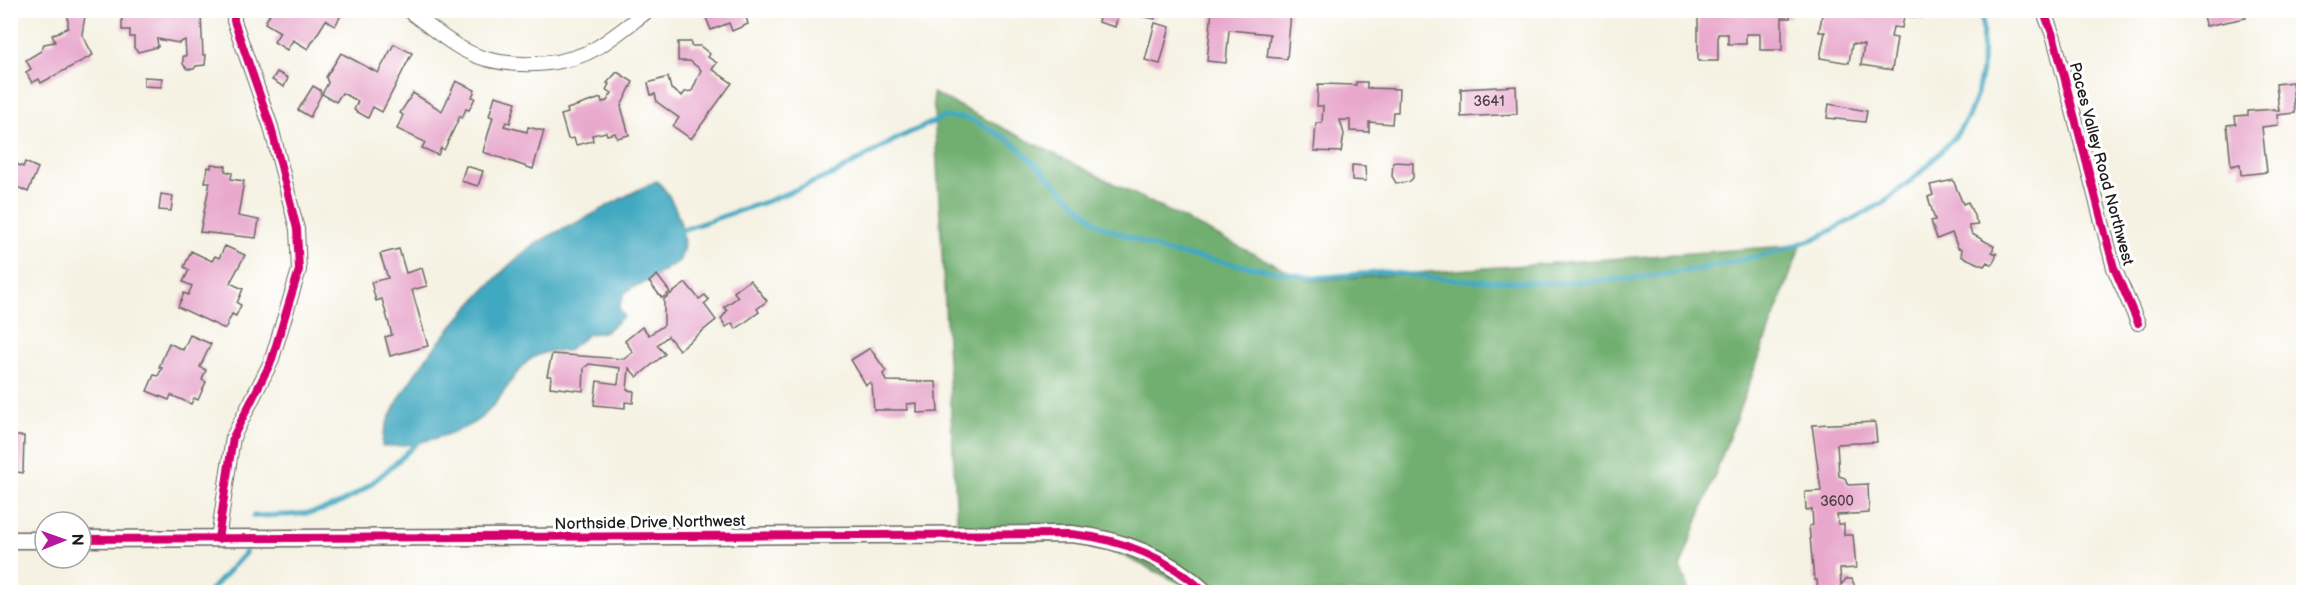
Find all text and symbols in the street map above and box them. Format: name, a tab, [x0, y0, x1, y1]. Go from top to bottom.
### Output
street label: Paces Valley Road Northwest	[2065, 60, 2137, 268]
house number: 3641	[1473, 93, 1505, 110]
house number: 3600	[1820, 493, 1854, 510]
north arrow	[33, 510, 93, 570]
street label: Northside Drive Northwest	[554, 512, 746, 534]
text: N	[67, 534, 86, 546]

